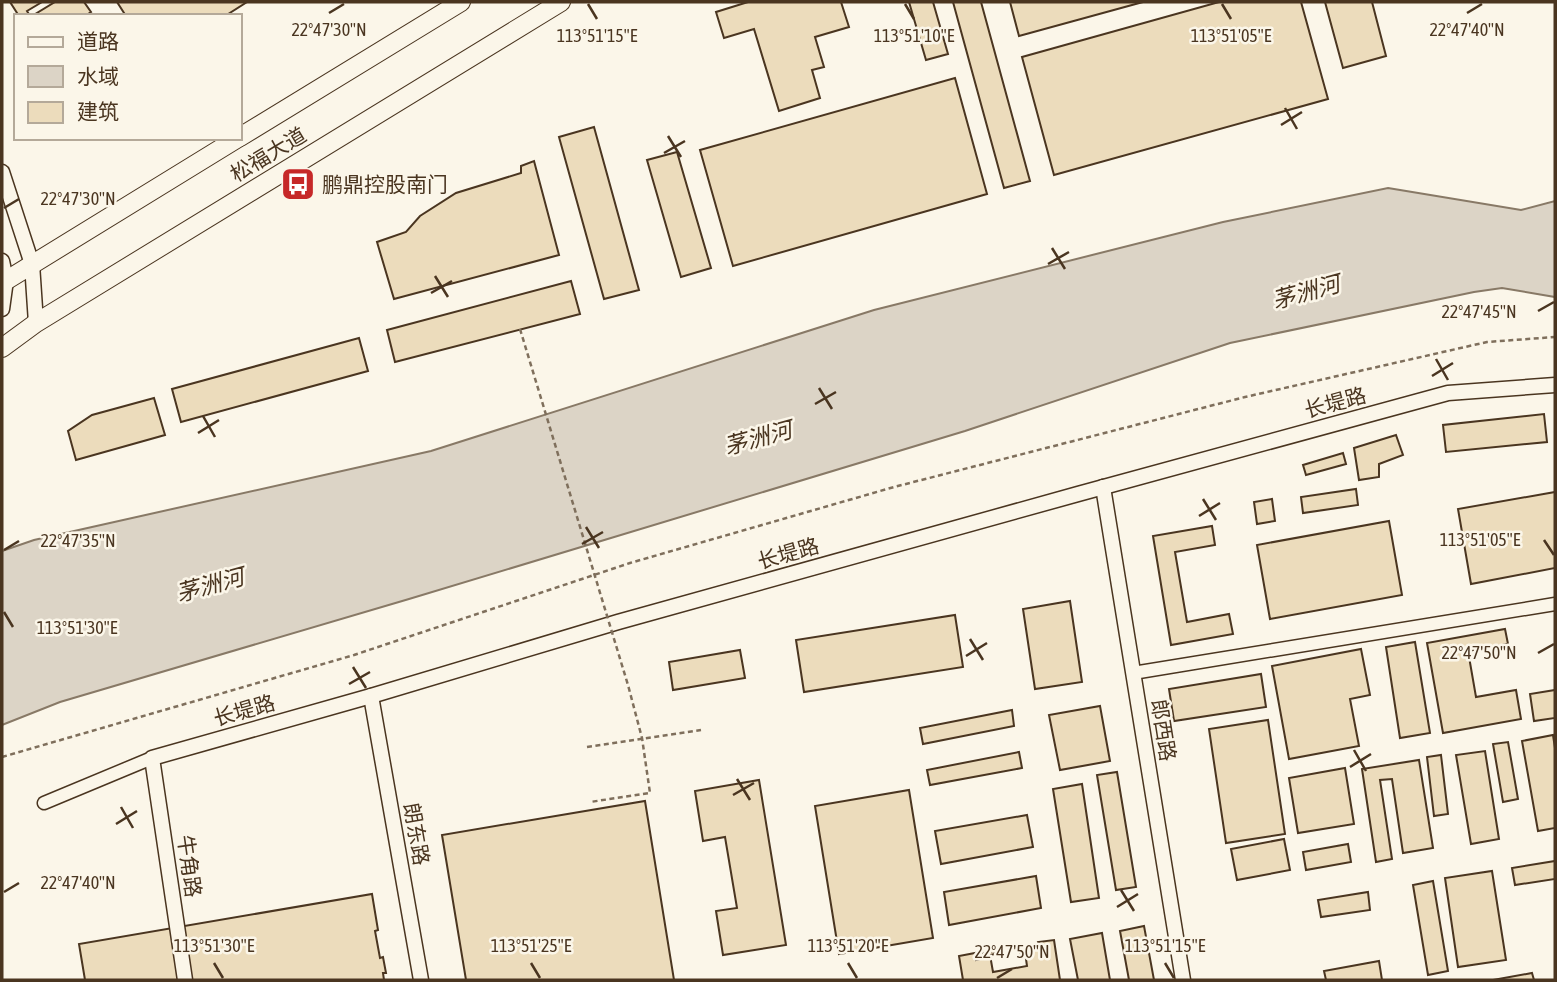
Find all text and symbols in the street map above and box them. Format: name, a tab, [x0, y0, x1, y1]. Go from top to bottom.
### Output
legend	[14, 14, 242, 140]
text: 22°47'30"N	[291, 19, 367, 40]
text: 22°47'40"N	[1429, 19, 1505, 40]
text: 113°51'15"E	[557, 25, 638, 46]
text: 113°51'10"E	[874, 25, 955, 46]
text: 113°51'05"E	[1191, 25, 1272, 46]
text: 道路	[77, 29, 119, 53]
text: 水域	[77, 64, 119, 88]
text: 建筑	[77, 99, 119, 123]
street label: 松福大道	[226, 122, 310, 186]
bus stop icon: 鹏鼎控股南门	[279, 165, 317, 203]
place label: 鹏鼎控股南门	[322, 172, 448, 196]
text: 22°47'30"N	[40, 188, 116, 209]
water label: 茅洲河	[1269, 269, 1347, 313]
text: 22°47'45"N	[1441, 301, 1517, 322]
street label: 长堤路	[1301, 382, 1369, 422]
water label: 茅洲河	[721, 415, 799, 459]
text: 113°51'05"E	[1440, 529, 1521, 550]
text: 22°47'35"N	[40, 530, 116, 551]
street label: 长堤路	[754, 533, 822, 573]
water label: 茅洲河	[173, 562, 251, 606]
text: 113°51'30"E	[37, 617, 118, 638]
text: 22°47'50"N	[1441, 642, 1517, 663]
street label: 长堤路	[210, 690, 278, 730]
street label: 郎西路	[1147, 697, 1181, 763]
street label: 朗东路	[400, 801, 434, 867]
street label: 牛角路	[174, 833, 206, 899]
text: 22°47'40"N	[40, 872, 116, 893]
text: 113°51'30"E	[174, 935, 255, 956]
text: 113°51'25"E	[491, 935, 572, 956]
text: 113°51'20"E	[808, 935, 889, 956]
text: 113°51'15"E	[1125, 935, 1206, 956]
text: 22°47'50"N	[974, 941, 1050, 962]

